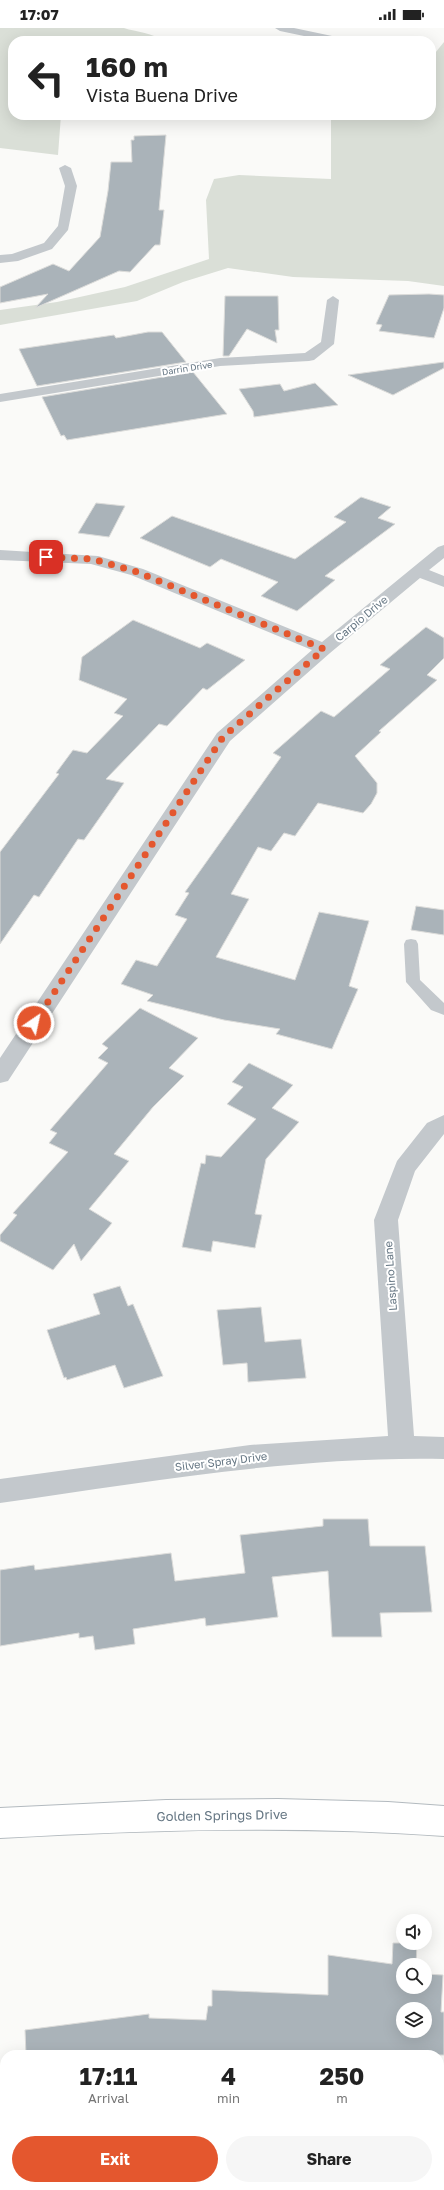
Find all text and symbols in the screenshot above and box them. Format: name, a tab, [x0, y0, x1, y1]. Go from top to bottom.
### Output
text: 17:07	[20, 5, 59, 23]
text: 160 m	[86, 50, 168, 83]
icon: left	[20, 52, 72, 104]
text: Vista Buena Drive	[86, 84, 238, 106]
street label: Darrin Drive	[161, 359, 213, 377]
pin	[29, 540, 63, 574]
icon: arrive	[35, 546, 57, 568]
street label: Carpio Drive	[332, 592, 390, 644]
position arrow	[13, 1002, 55, 1044]
street label: Laspino Lane	[381, 1241, 399, 1311]
street label: Silver Spray Drive	[174, 1449, 268, 1473]
street label: Golden Springs Drive	[156, 1806, 288, 1824]
map controls	[396, 1914, 432, 2038]
button: sound	[396, 1914, 432, 1950]
button: search	[396, 1958, 432, 1994]
button: layers	[396, 2002, 432, 2038]
text: 17:11	[80, 2061, 137, 2090]
text: 4	[221, 2061, 236, 2090]
text: 250	[320, 2061, 364, 2090]
text: Arrival	[88, 2090, 129, 2106]
text: min	[217, 2090, 240, 2106]
text: m	[336, 2090, 348, 2106]
button: Exit	[12, 2136, 218, 2182]
button: Share	[226, 2136, 432, 2182]

